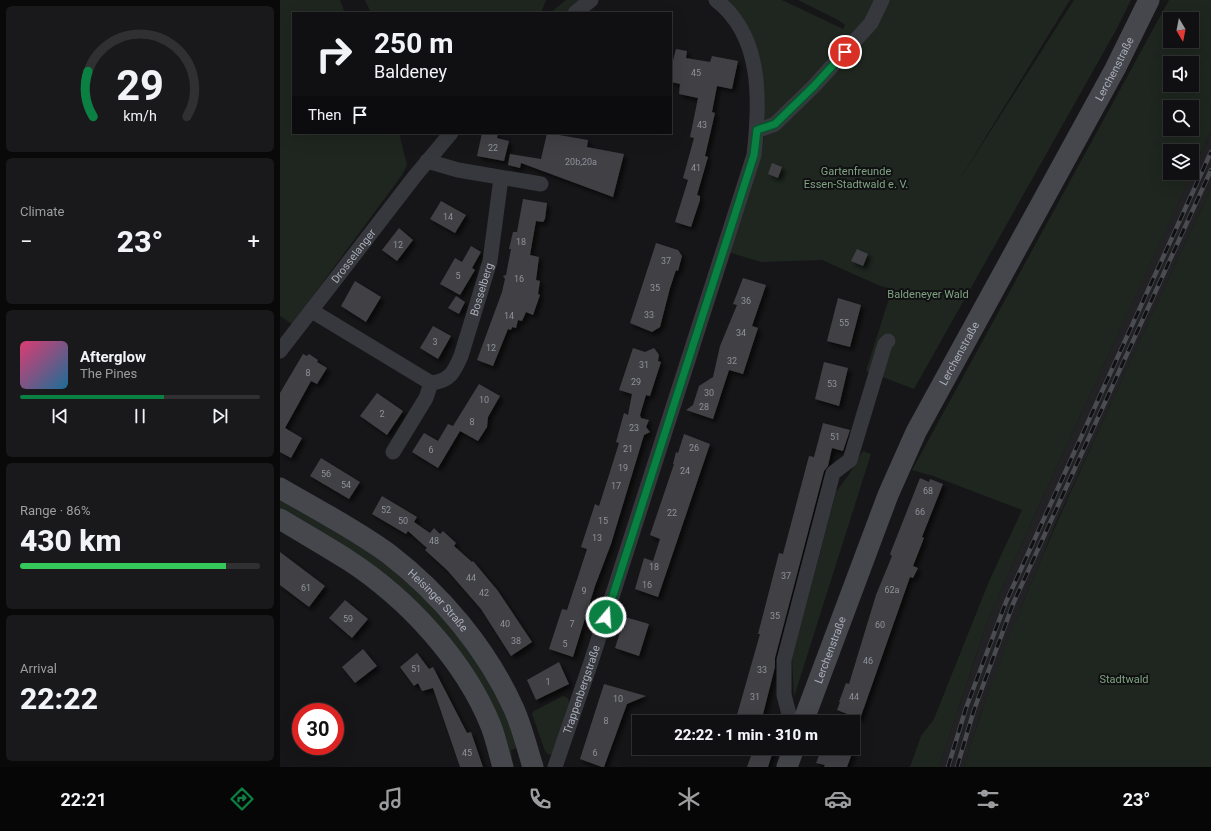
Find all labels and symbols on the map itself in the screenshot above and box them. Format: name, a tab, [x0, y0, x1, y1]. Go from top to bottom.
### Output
north arrow	[1163, 12, 1199, 48]
pin	[828, 35, 862, 69]
street label: Lerchenstraße	[1092, 35, 1136, 103]
house number: 45	[691, 68, 701, 78]
house number: 43	[697, 120, 707, 130]
house number: 22	[488, 143, 498, 153]
house number: 20b,20a	[565, 157, 597, 167]
house number: 41	[691, 163, 701, 173]
park label: Gartenfreunde Essen-Stadtwald e. V.	[804, 165, 908, 191]
house number: 14	[443, 212, 453, 222]
street label: Drosselanger	[328, 226, 378, 286]
house number: 18	[516, 237, 526, 247]
house number: 12	[393, 240, 403, 250]
house number: 37	[661, 256, 671, 266]
street label: Bosselberg	[467, 261, 496, 317]
house number: 5	[455, 271, 461, 281]
house number: 16	[514, 274, 524, 284]
house number: 35	[650, 283, 660, 293]
park label: Baldeneyer Wald	[887, 288, 969, 301]
house number: 36	[741, 296, 751, 306]
house number: 33	[644, 310, 654, 320]
house number: 14	[504, 311, 514, 321]
house number: 55	[839, 318, 849, 328]
street label: Lerchenstraße	[936, 319, 982, 387]
house number: 34	[736, 328, 746, 338]
house number: 3	[432, 337, 438, 347]
house number: 12	[486, 343, 496, 353]
house number: 32	[727, 356, 737, 366]
house number: 31	[639, 360, 649, 370]
house number: 8	[305, 368, 311, 378]
house number: 29	[631, 377, 641, 387]
house number: 53	[827, 379, 837, 389]
house number: 30	[704, 388, 714, 398]
house number: 10	[479, 395, 489, 405]
house number: 28	[699, 402, 709, 412]
house number: 2	[379, 409, 385, 419]
house number: 8	[469, 417, 475, 427]
house number: 23	[629, 423, 639, 433]
house number: 51	[830, 432, 840, 442]
house number: 26	[689, 443, 699, 453]
house number: 21	[623, 444, 633, 454]
house number: 6	[428, 445, 434, 455]
house number: 19	[618, 463, 628, 473]
house number: 24	[680, 466, 690, 476]
house number: 56	[321, 469, 331, 479]
house number: 54	[341, 480, 351, 490]
house number: 17	[611, 481, 621, 491]
house number: 68	[923, 486, 933, 496]
house number: 52	[381, 505, 391, 515]
house number: 66	[915, 507, 925, 517]
house number: 22	[667, 508, 677, 518]
house number: 50	[398, 516, 408, 526]
house number: 15	[598, 516, 608, 526]
house number: 13	[592, 533, 602, 543]
house number: 48	[429, 536, 439, 546]
house number: 18	[649, 562, 659, 572]
street label: Heisinger Straße	[405, 566, 471, 634]
house number: 37	[781, 571, 791, 581]
house number: 44	[466, 573, 476, 583]
house number: 16	[642, 580, 652, 590]
house number: 61	[301, 583, 311, 593]
house number: 62a	[884, 585, 900, 595]
house number: 9	[581, 586, 587, 596]
house number: 42	[479, 588, 489, 598]
position arrow	[585, 596, 627, 638]
house number: 35	[770, 611, 780, 621]
house number: 59	[343, 614, 353, 624]
street label: Lerchenstraße	[812, 615, 848, 685]
house number: 40	[500, 619, 510, 629]
house number: 7	[569, 619, 575, 629]
house number: 60	[875, 620, 885, 630]
house number: 38	[511, 636, 521, 646]
house number: 5	[562, 639, 568, 649]
street label: Trappenbergstraße	[560, 643, 603, 736]
house number: 46	[863, 656, 873, 666]
house number: 51	[411, 664, 421, 674]
house number: 33	[757, 665, 767, 675]
park label: Stadtwald	[1099, 673, 1149, 686]
house number: 1	[545, 677, 551, 687]
house number: 31	[750, 692, 760, 702]
house number: 44	[849, 692, 859, 702]
house number: 10	[613, 694, 623, 704]
speed limit sign: 30	[292, 703, 344, 755]
house number: 8	[603, 716, 609, 726]
house number: 45	[462, 748, 472, 758]
house number: 6	[592, 748, 598, 758]

